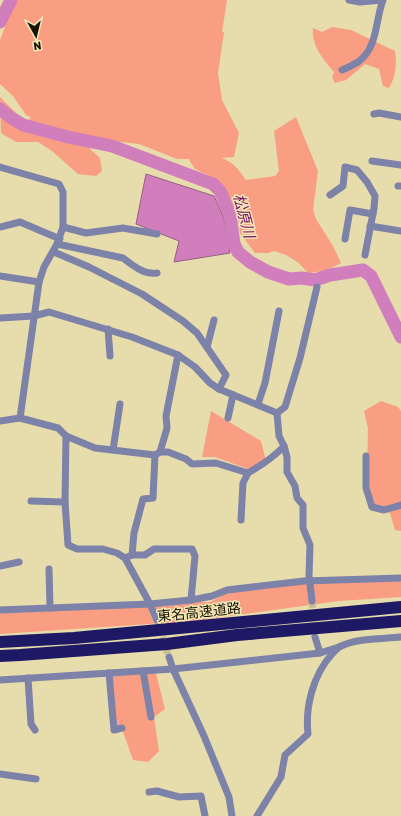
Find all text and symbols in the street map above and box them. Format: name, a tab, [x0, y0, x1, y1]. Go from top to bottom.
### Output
north arrow	[16, 16, 56, 56]
text: N	[32, 38, 42, 52]
water label: 松原川	[229, 192, 259, 242]
street label: 東名高速道路	[156, 600, 242, 625]

